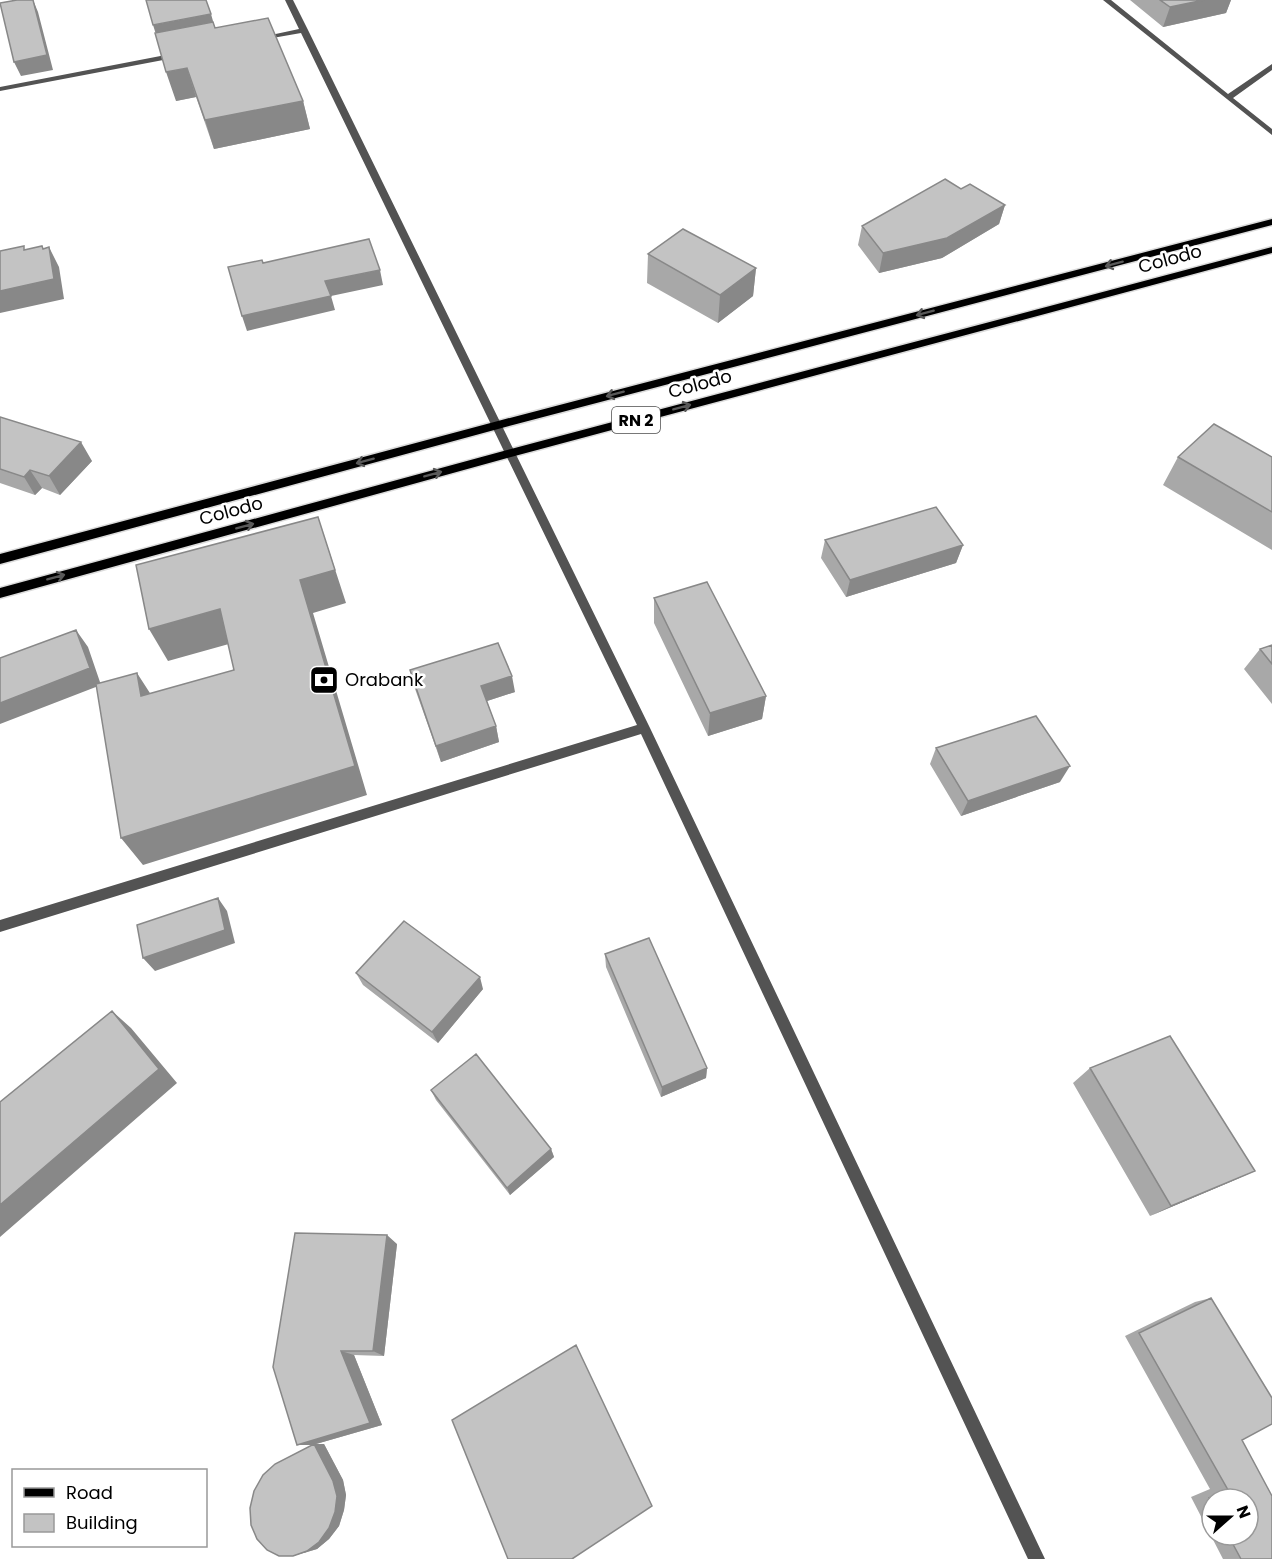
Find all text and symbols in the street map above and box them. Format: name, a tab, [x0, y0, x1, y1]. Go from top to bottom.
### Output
street label: Colodo	[1135, 238, 1205, 279]
one-way arrow	[1105, 258, 1124, 270]
one-way arrow	[916, 308, 935, 319]
street label: Colodo	[665, 363, 735, 404]
one-way arrow	[606, 389, 625, 401]
one-way arrow	[672, 401, 691, 413]
road number: RN 2	[612, 407, 660, 433]
one-way arrow	[356, 455, 375, 467]
one-way arrow	[423, 468, 442, 480]
street label: Colodo	[196, 490, 266, 531]
one-way arrow	[235, 520, 254, 531]
one-way arrow	[47, 571, 66, 583]
bank icon: Orabank	[308, 664, 340, 696]
place label: Orabank	[345, 667, 424, 692]
legend	[12, 1469, 207, 1547]
text: Road	[66, 1480, 113, 1505]
north arrow	[1200, 1487, 1260, 1547]
text: N	[1231, 1502, 1256, 1522]
text: Building	[66, 1510, 138, 1535]

